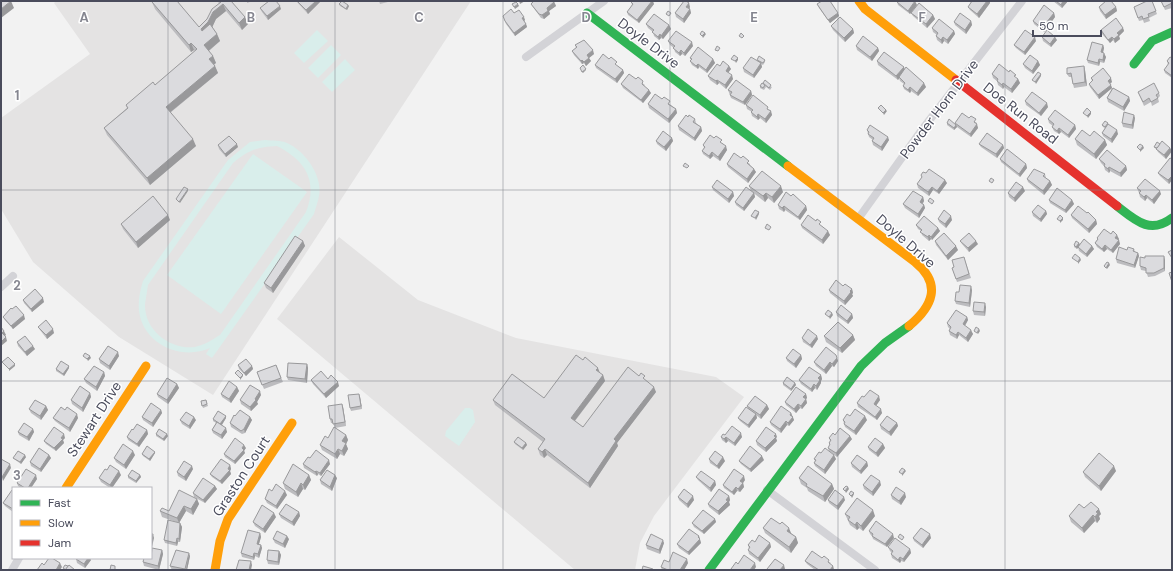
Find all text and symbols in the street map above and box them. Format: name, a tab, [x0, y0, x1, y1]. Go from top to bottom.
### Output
text: A	[79, 9, 89, 26]
text: B	[247, 9, 255, 26]
text: C	[414, 9, 424, 26]
text: D	[581, 9, 591, 26]
text: E	[750, 9, 758, 26]
text: F	[918, 9, 926, 26]
scale bar	[1033, 12, 1101, 38]
street label: Doyle Drive	[614, 14, 684, 72]
text: 50 m	[1039, 18, 1068, 34]
street label: Powder Horn Drive	[896, 56, 982, 162]
street label: Doe Run Road	[980, 78, 1062, 148]
text: 1	[15, 87, 19, 104]
street label: Doyle Drive	[873, 210, 940, 272]
text: 2	[13, 277, 21, 294]
street label: Stewart Drive	[63, 378, 125, 460]
street label: Graston Court	[208, 432, 274, 520]
text: 3	[13, 467, 21, 484]
legend	[12, 487, 152, 559]
text: Fast	[48, 495, 71, 511]
text: Slow	[48, 515, 74, 531]
text: Jam	[48, 535, 71, 551]

